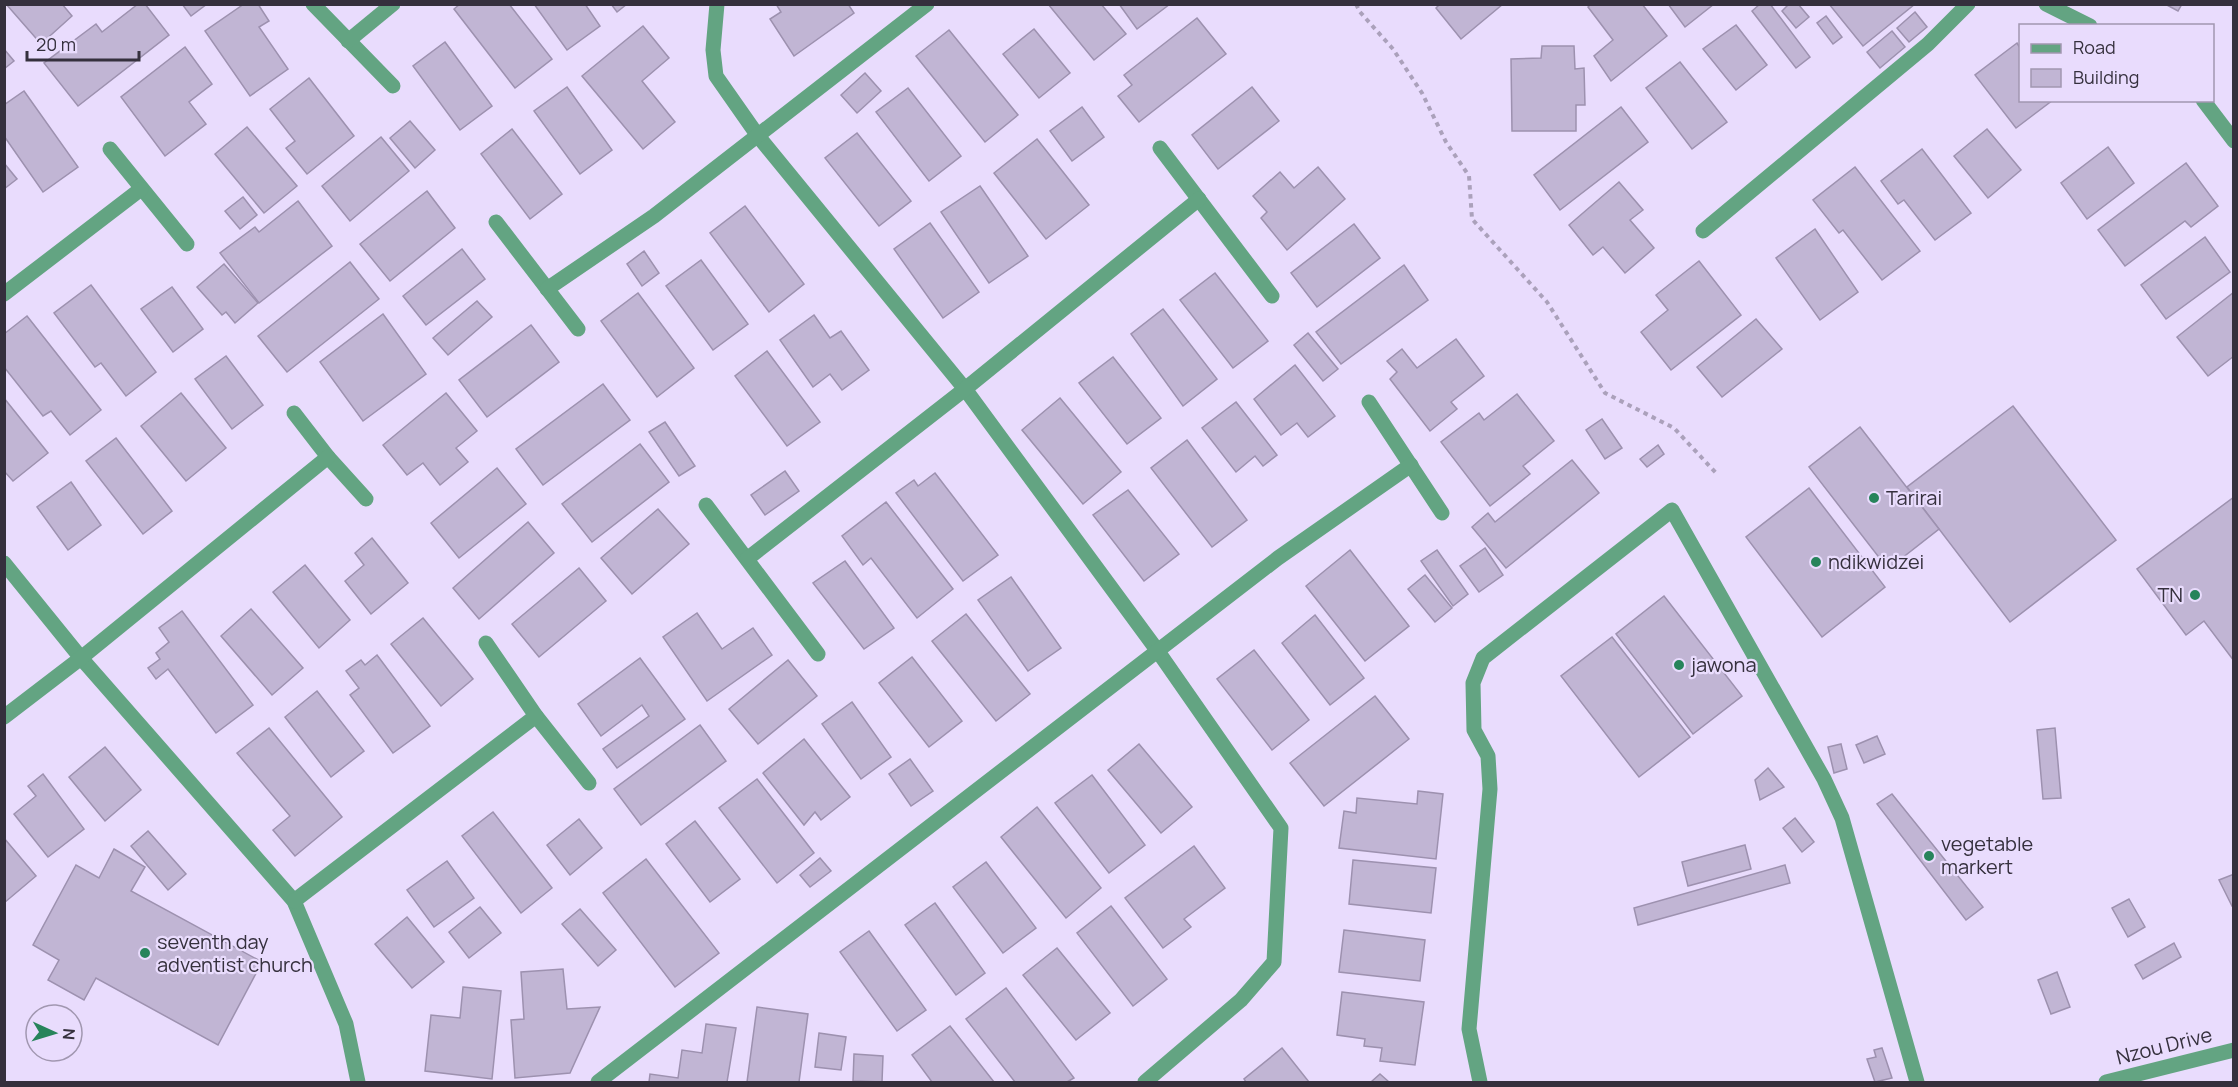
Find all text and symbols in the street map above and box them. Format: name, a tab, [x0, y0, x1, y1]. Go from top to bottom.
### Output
scale bar	[27, 24, 140, 62]
legend	[2019, 24, 2214, 102]
text: 20 m	[36, 32, 76, 56]
text: Road	[2073, 35, 2116, 59]
text: Building	[2073, 65, 2139, 89]
place label: Tarirai	[1886, 484, 1942, 511]
marker: Tarirai	[1867, 491, 1881, 505]
place label: ndikwidzei	[1828, 548, 1924, 575]
marker: ndikwidzei	[1809, 555, 1823, 569]
place label: TN	[2157, 581, 2183, 608]
marker: TN	[2188, 588, 2202, 602]
place label: jawona	[1690, 651, 1757, 678]
marker: jawona	[1672, 658, 1686, 672]
place label: vegetable markert	[1941, 830, 2033, 880]
marker: vegetable markert	[1922, 849, 1936, 863]
place label: seventh day adventist church	[157, 928, 313, 978]
marker: seventh day adventist church	[138, 946, 152, 960]
north arrow	[24, 1003, 84, 1063]
street label: Nzou Drive	[2113, 1021, 2215, 1070]
text: N	[58, 1028, 80, 1041]

